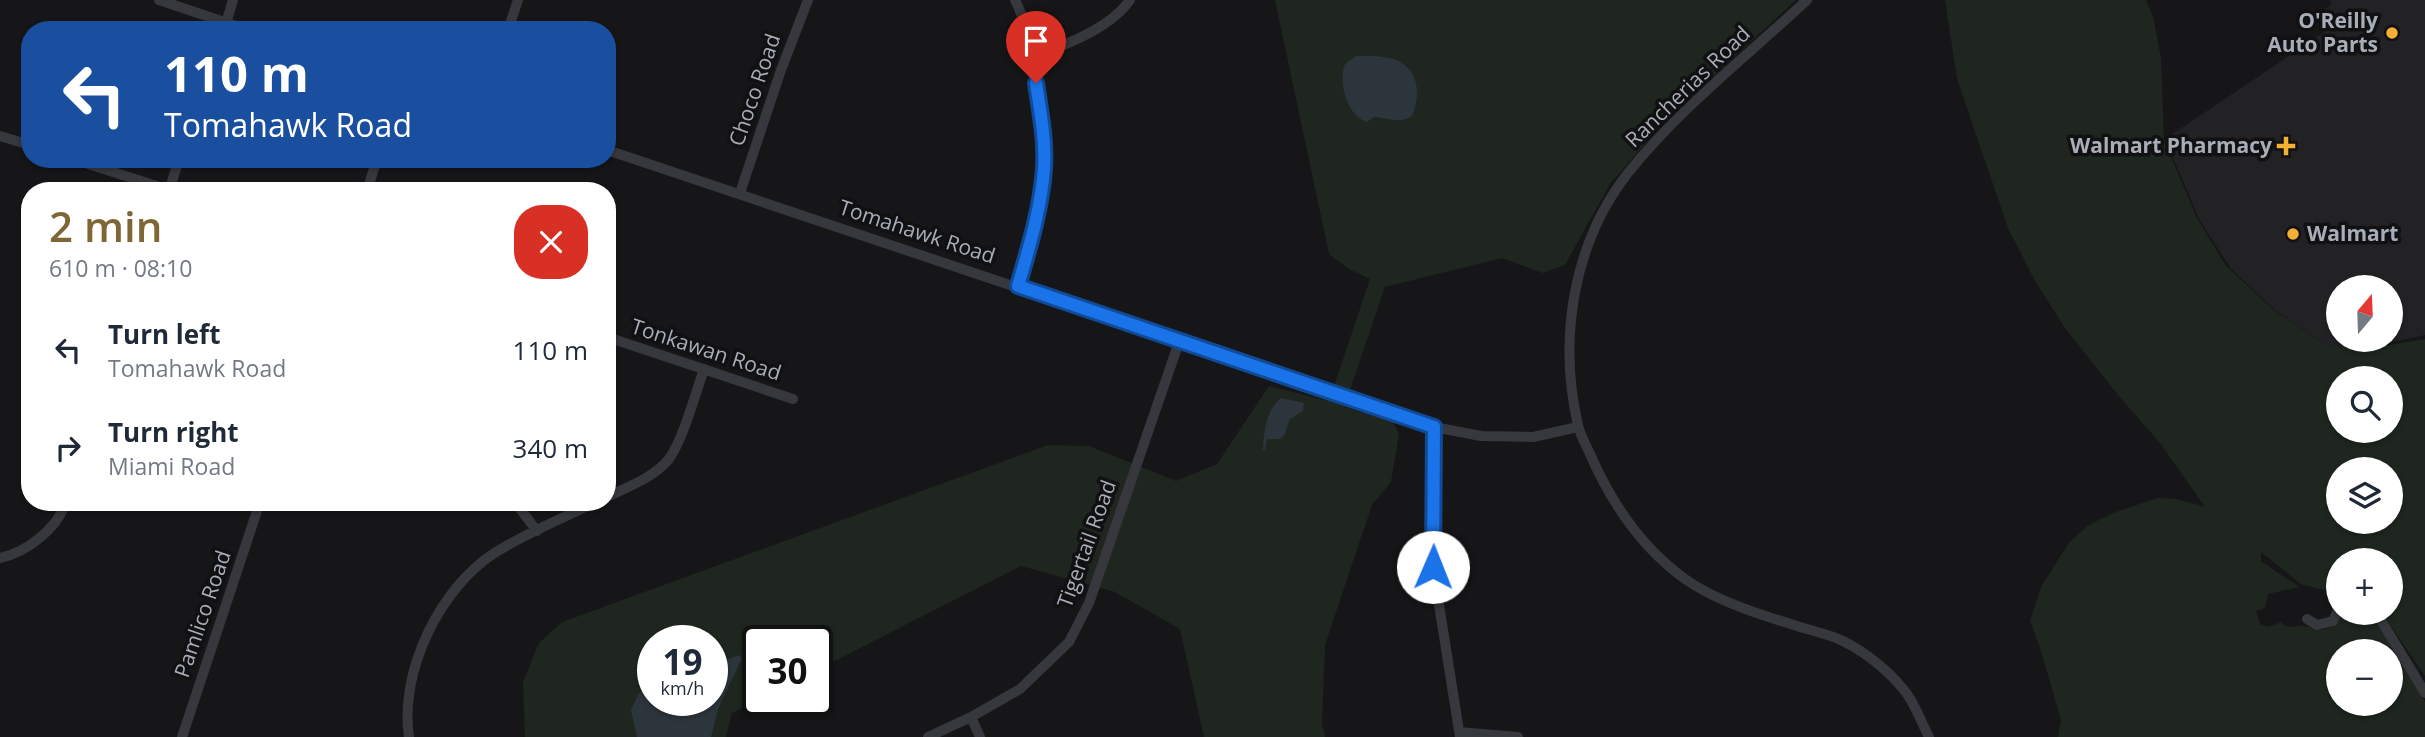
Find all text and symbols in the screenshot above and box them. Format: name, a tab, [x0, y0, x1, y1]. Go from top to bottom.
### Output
place label: O'Reilly Auto Parts	[2267, 6, 2378, 58]
pin	[1006, 11, 1066, 83]
street label: Rancherias Road	[1619, 19, 1756, 153]
icon: arrive	[1017, 22, 1055, 60]
marker: O'Reilly Auto Parts	[2384, 25, 2400, 41]
street label: Choco Road	[722, 30, 786, 150]
text: 110 m	[164, 40, 309, 106]
icon: left	[49, 49, 140, 140]
text: Tomahawk Road	[164, 103, 412, 146]
place label: Walmart Pharmacy	[2070, 131, 2272, 159]
marker: Walmart Pharmacy	[2278, 138, 2294, 154]
street label: Tomahawk Road	[836, 193, 999, 270]
text: 2 min	[49, 197, 162, 254]
button: close	[514, 205, 588, 279]
place label: Walmart	[2307, 219, 2398, 247]
marker: Walmart	[2285, 226, 2301, 242]
text: 610 m · 08:10	[49, 252, 192, 284]
north arrow	[2326, 275, 2403, 352]
map controls	[2326, 275, 2403, 716]
street label: Tonkawan Road	[628, 312, 785, 386]
text: Turn left	[108, 316, 220, 352]
icon: left	[49, 331, 87, 369]
text: 110 m	[513, 332, 588, 368]
text: Tomahawk Road	[108, 352, 286, 384]
button: search	[2326, 366, 2403, 443]
text: Turn right	[108, 414, 239, 450]
icon: right	[49, 429, 87, 467]
text: 340 m	[513, 430, 588, 466]
text: Miami Road	[108, 450, 235, 482]
button: layers	[2326, 457, 2403, 534]
street label: Tigertail Road	[1050, 476, 1122, 611]
position arrow	[1396, 530, 1470, 604]
street label: Pamlico Road	[167, 546, 237, 681]
button: +	[2326, 548, 2403, 625]
speed limit sign: 30	[742, 625, 833, 716]
text: 19	[662, 638, 703, 685]
button: −	[2326, 639, 2403, 716]
text: km/h	[661, 676, 704, 700]

